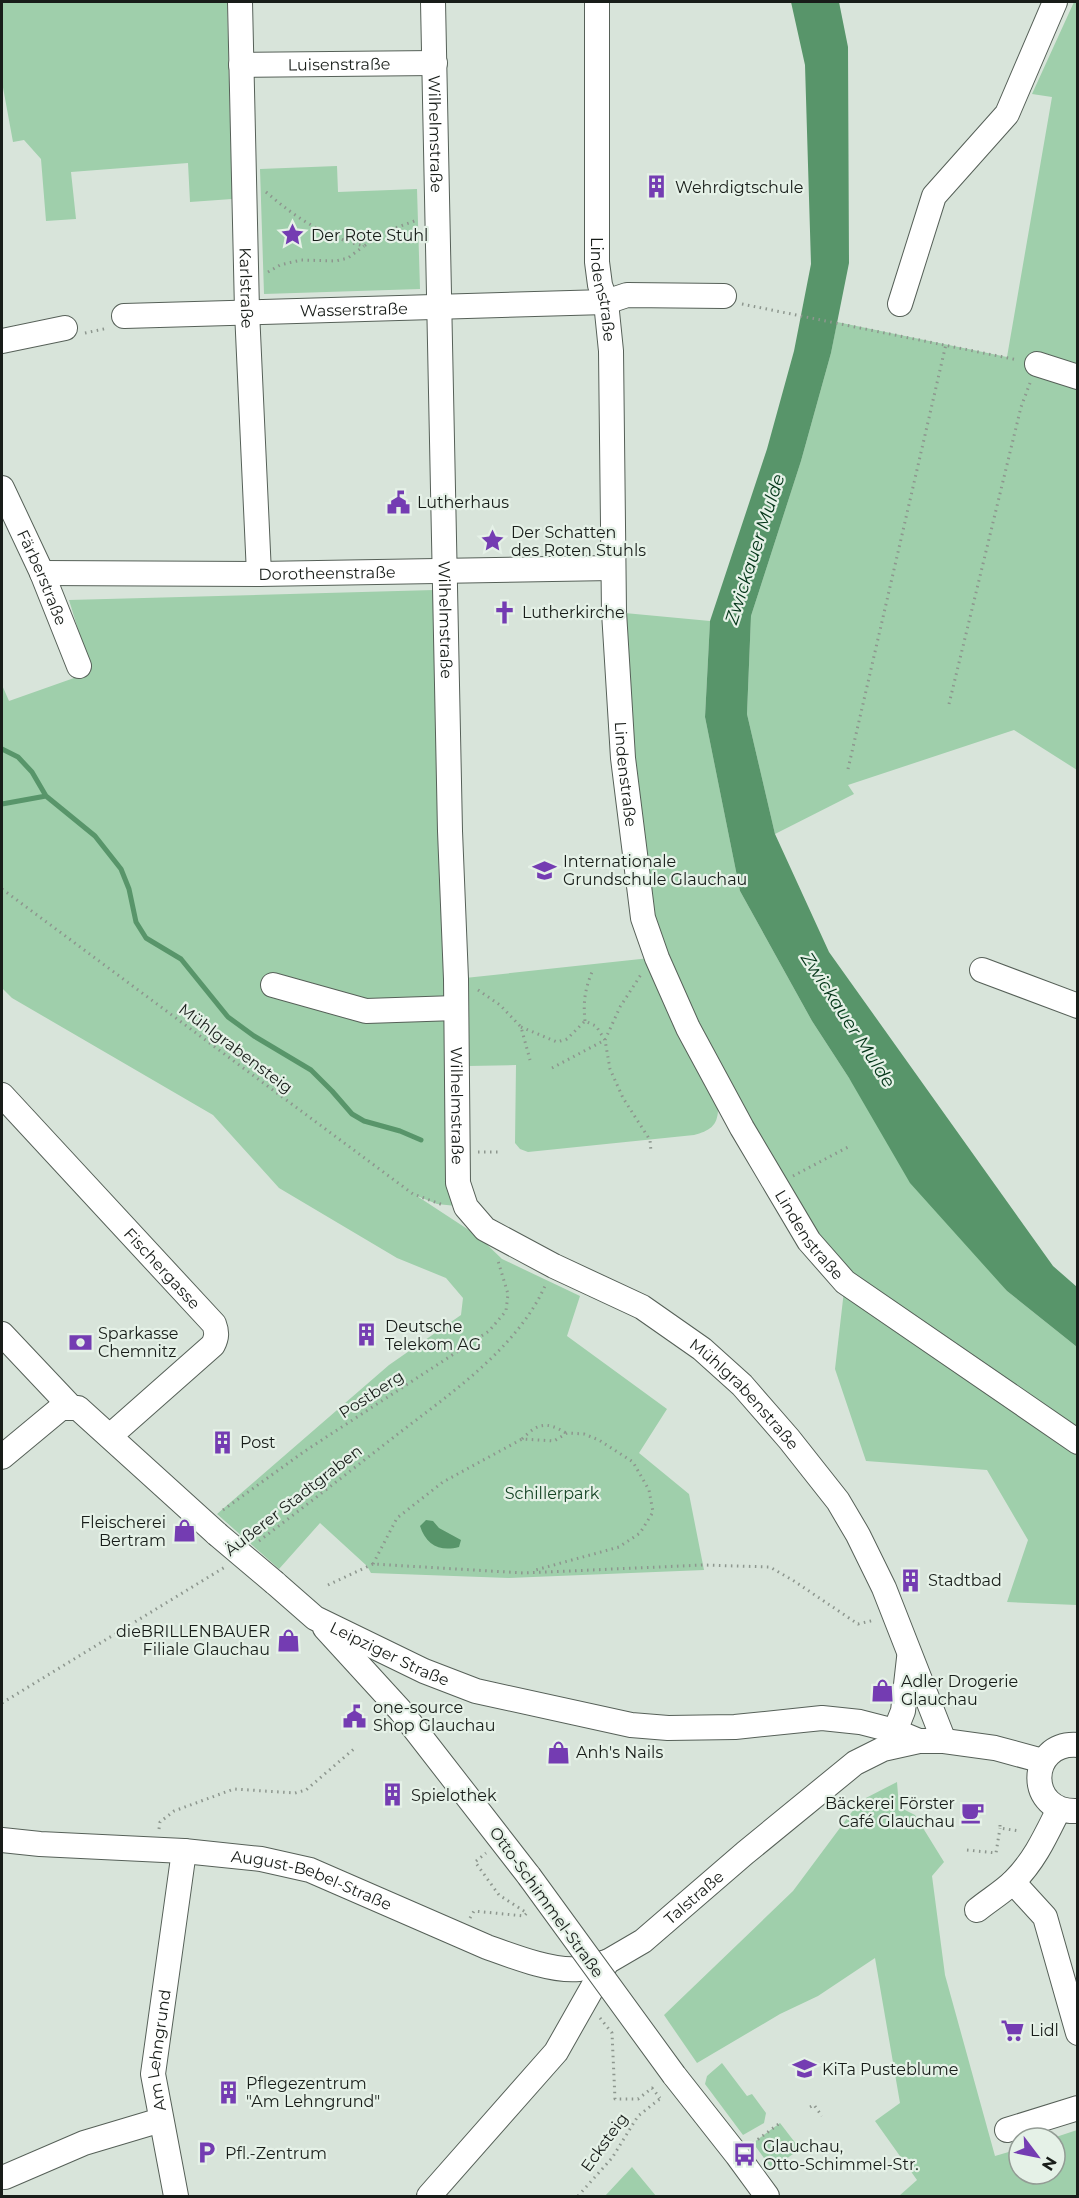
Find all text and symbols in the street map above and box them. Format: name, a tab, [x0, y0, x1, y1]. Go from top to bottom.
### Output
street label: Luisenstraße	[288, 54, 390, 75]
street label: Wilhelmstraße	[425, 75, 446, 193]
building icon: Wehrdigtschule	[644, 174, 670, 200]
place label: Wehrdigtschule	[675, 178, 803, 197]
place icon: Der Rote Stuhl	[280, 222, 306, 248]
place label: Der Rote Stuhl	[311, 226, 428, 245]
street label: Lindenstraße	[587, 237, 619, 343]
street label: Karlstraße	[236, 247, 257, 329]
street label: Wasserstraße	[300, 299, 408, 321]
water label: Zwickauer Mulde	[720, 471, 790, 628]
public building icon: Lutherhaus	[386, 489, 412, 515]
place label: Lutherhaus	[417, 493, 509, 512]
place label: Der Schatten des Roten Stuhls	[511, 523, 646, 560]
street label: Färberstraße	[13, 527, 71, 628]
place icon: Der Schatten des Roten Stuhls	[480, 528, 506, 554]
street label: Wilhelmstraße	[434, 561, 456, 679]
street label: Dorotheenstraße	[258, 563, 396, 584]
church icon: Lutherkirche	[491, 599, 517, 625]
place label: Lutherkirche	[522, 603, 625, 622]
street label: Lindenstraße	[611, 721, 641, 828]
place label: Internationale Grundschule Glauchau	[563, 852, 747, 889]
school or university icon: Internationale Grundschule Glauchau	[532, 857, 558, 883]
water label: Zwickauer Mulde	[796, 947, 900, 1092]
street label: Mühlgrabensteig	[175, 999, 296, 1097]
street label: Wilhelmstraße	[447, 1047, 467, 1165]
street label: Lindenstraße	[771, 1187, 847, 1284]
street label: Fischergasse	[120, 1224, 204, 1313]
place label: Deutsche Telekom AG	[385, 1317, 481, 1354]
building icon: Deutsche Telekom AG	[354, 1322, 380, 1348]
place label: Sparkasse Chemnitz	[98, 1324, 179, 1361]
bank icon: Sparkasse Chemnitz	[67, 1329, 93, 1355]
street label: Mühlgrabenstraße	[686, 1334, 803, 1454]
street label: Postberg	[335, 1366, 407, 1422]
building icon: Post	[209, 1429, 235, 1455]
place label: Post	[240, 1433, 276, 1452]
street label: Äußerer Stadtgraben	[220, 1440, 366, 1560]
park label: Schillerpark	[505, 1484, 600, 1503]
place label: Fleischerei Bertram	[80, 1513, 166, 1550]
shop icon: Fleischerei Bertram	[171, 1518, 197, 1544]
building icon: Stadtbad	[897, 1567, 923, 1593]
place label: Stadtbad	[928, 1571, 1002, 1590]
street label: Leipziger Straße	[327, 1618, 452, 1690]
place label: dieBRILLENBAUER Filiale Glauchau	[116, 1622, 270, 1659]
shop icon: dieBRILLENBAUER Filiale Glauchau	[275, 1627, 301, 1653]
place label: Adler Drogerie Glauchau	[901, 1672, 1018, 1709]
shop icon: Adler Drogerie Glauchau	[870, 1677, 896, 1703]
place label: one-source Shop Glauchau	[373, 1698, 496, 1735]
public building icon: one-source Shop Glauchau	[342, 1703, 368, 1729]
shop icon: Anh's Nails	[545, 1739, 571, 1765]
place label: Anh's Nails	[576, 1743, 663, 1762]
building icon: Spielothek	[380, 1782, 406, 1808]
place label: Spielothek	[411, 1786, 497, 1805]
place label: Bäckerei Förster Café Glauchau	[825, 1794, 955, 1831]
cafe icon: Bäckerei Förster Café Glauchau	[960, 1799, 986, 1825]
street label: Otto-Schimmel-Straße	[486, 1823, 608, 1981]
street label: August-Bebel-Straße	[230, 1847, 394, 1914]
street label: Talstraße	[660, 1867, 728, 1929]
street label: Am Lehngrund	[143, 1988, 175, 2113]
supermarket icon: Lidl	[999, 2017, 1025, 2043]
place label: Lidl	[1030, 2021, 1059, 2040]
school or university icon: KiTa Pusteblume	[791, 2056, 817, 2082]
place label: KiTa Pusteblume	[822, 2060, 959, 2079]
place label: Pflegezentrum "Am Lehngrund"	[246, 2074, 380, 2111]
building icon: Pflegezentrum "Am Lehngrund"	[215, 2079, 241, 2105]
street label: Ecksteig	[577, 2109, 632, 2175]
north arrow	[1007, 2126, 1067, 2186]
place label: Glauchau, Otto-Schimmel-Str.	[763, 2137, 919, 2174]
parking icon: Pfl.-Zentrum	[194, 2140, 220, 2166]
bus stop icon: Glauchau, Otto-Schimmel-Str.	[732, 2142, 758, 2168]
place label: Pfl.-Zentrum	[225, 2144, 327, 2163]
text: N	[1038, 2153, 1061, 2174]

